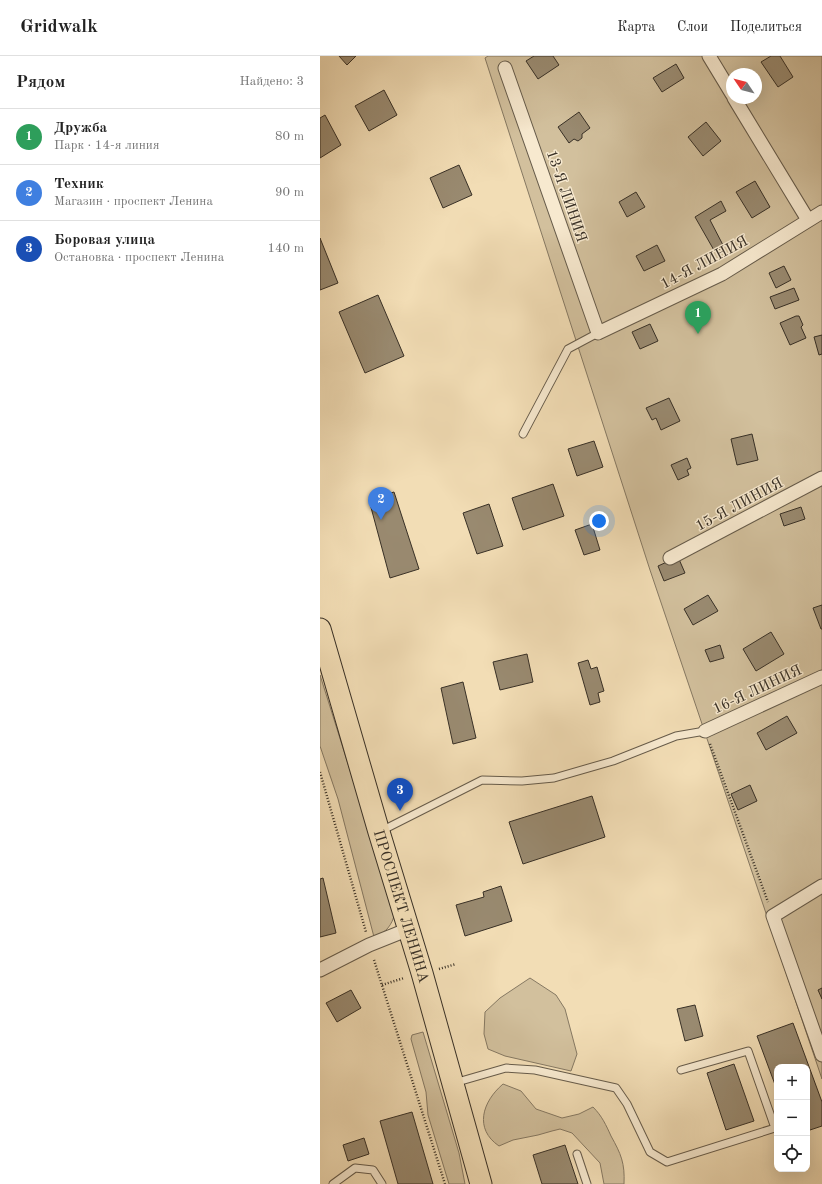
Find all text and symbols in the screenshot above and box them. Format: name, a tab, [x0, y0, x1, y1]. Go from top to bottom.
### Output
text: Gridwalk	[20, 18, 98, 37]
text: Карта	[617, 20, 655, 34]
text: Слои	[677, 20, 708, 34]
text: Поделиться	[730, 20, 802, 34]
north arrow	[726, 68, 762, 104]
text: Рядом	[16, 74, 65, 91]
text: Найдено: 3	[240, 75, 304, 88]
text: Дружба	[54, 121, 107, 136]
text: 1	[25, 130, 33, 143]
text: 80 m	[275, 130, 304, 143]
text: Парк · 14-я линия	[54, 139, 160, 152]
street label: 13-Я ЛИНИЯ	[543, 149, 588, 244]
text: Техник	[54, 177, 104, 192]
text: 2	[25, 186, 33, 199]
text: 90 m	[275, 186, 304, 199]
text: Магазин · проспект Ленина	[54, 195, 213, 208]
text: Боровая улица	[54, 233, 155, 248]
street label: 14-Я ЛИНИЯ	[659, 234, 751, 293]
text: 3	[25, 242, 33, 255]
text: 140 m	[267, 242, 304, 255]
text: Остановка · проспект Ленина	[54, 251, 224, 264]
pin: 1	[685, 301, 711, 334]
street label: 15-Я ЛИНИЯ	[694, 476, 786, 535]
pin: 2	[368, 487, 394, 520]
your location	[589, 511, 609, 531]
street label: 16-Я ЛИНИЯ	[711, 663, 804, 717]
pin: 3	[387, 778, 413, 811]
street label: ПРОСПЕКТ ЛЕНИНА	[370, 828, 431, 985]
map controls	[774, 1064, 810, 1172]
button: +	[774, 1064, 810, 1100]
button: −	[774, 1100, 810, 1136]
button: locate	[774, 1136, 810, 1172]

